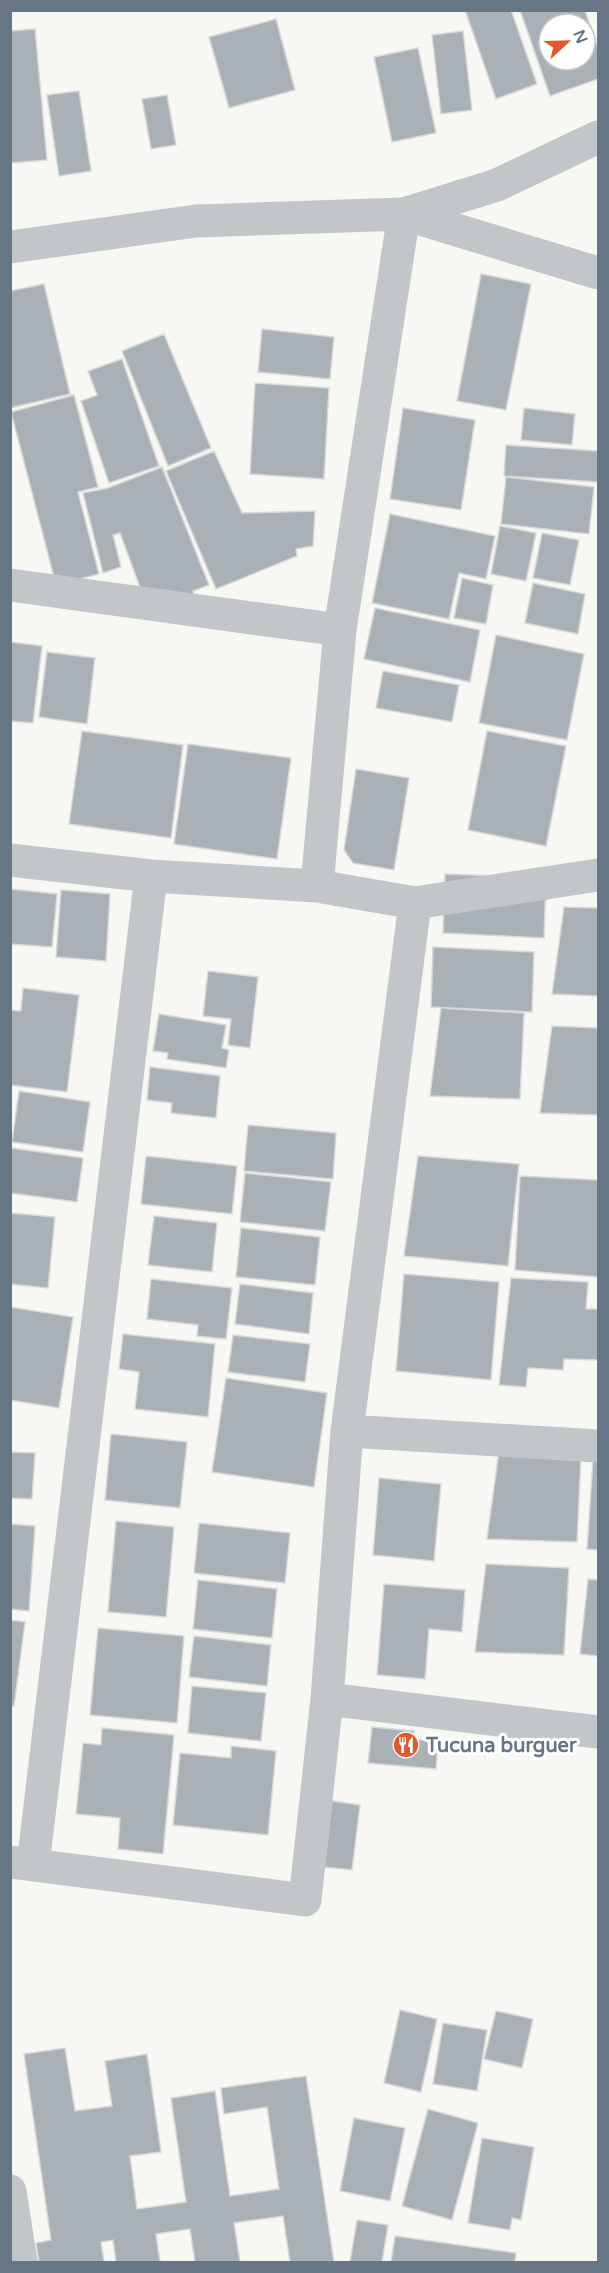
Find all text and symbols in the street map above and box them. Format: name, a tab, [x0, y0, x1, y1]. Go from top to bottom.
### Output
north arrow	[537, 12, 597, 72]
text: N	[568, 27, 592, 46]
restaurant icon: Tucuna burguer	[391, 1730, 421, 1760]
place label: Tucuna burguer	[425, 1734, 577, 1758]

